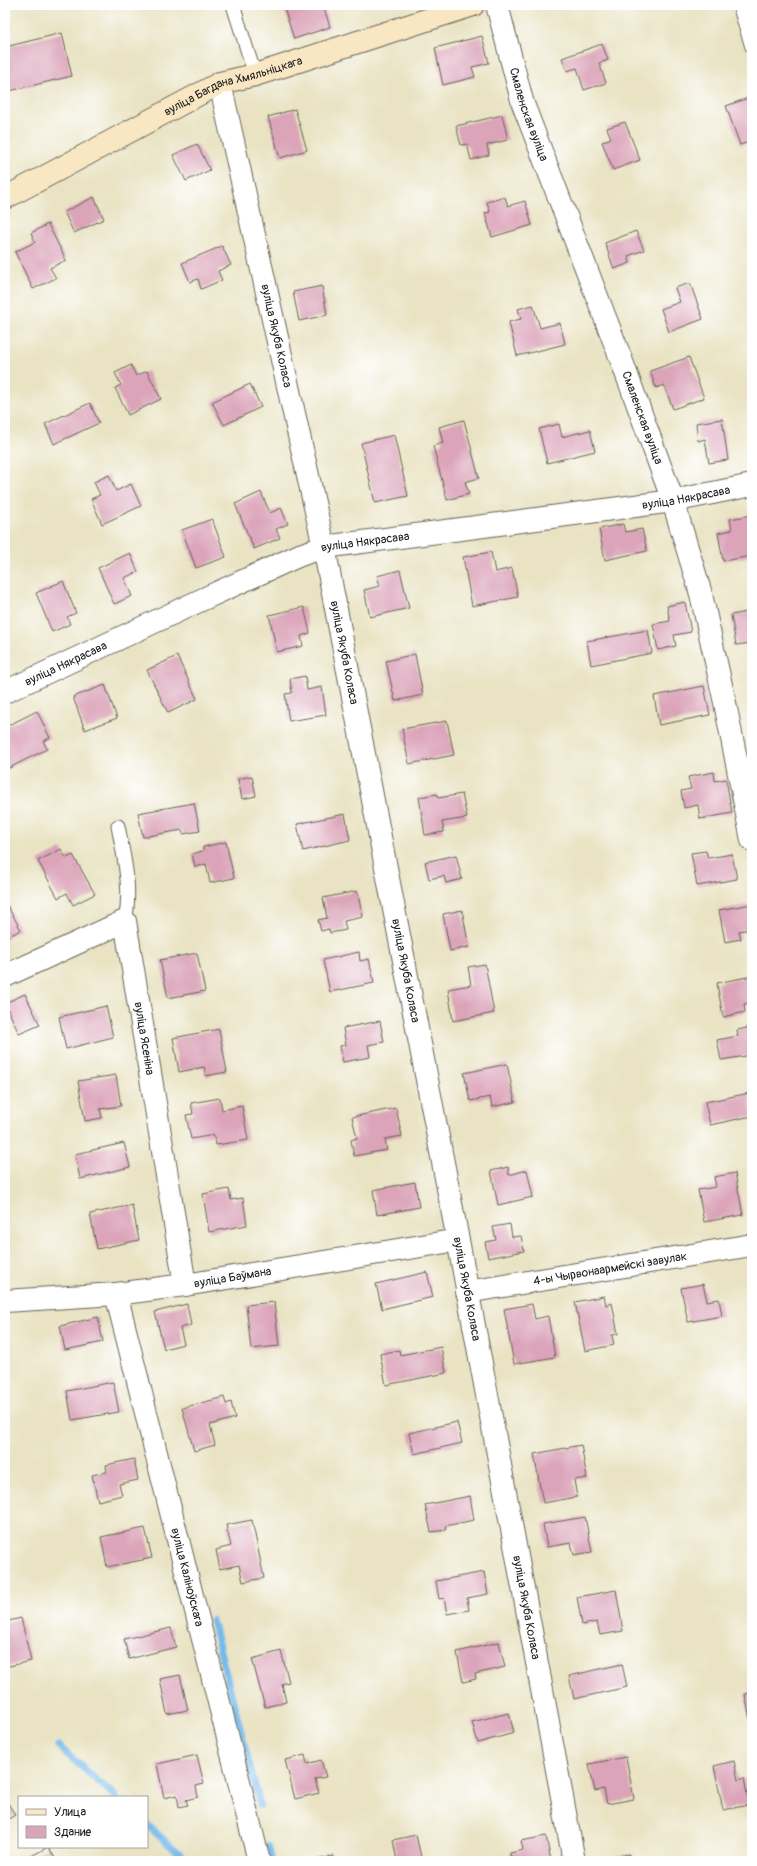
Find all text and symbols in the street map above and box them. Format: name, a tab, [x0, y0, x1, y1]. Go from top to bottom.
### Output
street label: вуліца Багдана Хмяльніцкага	[161, 53, 304, 119]
street label: Смаленская вуліца	[506, 66, 552, 164]
street label: вуліца Якуба Коласа	[258, 283, 296, 389]
street label: Смаленская вуліца	[619, 369, 666, 467]
street label: вуліца Някрасава	[641, 482, 732, 513]
street label: вуліца Някрасава	[319, 528, 411, 555]
street label: вуліца Якуба Коласа	[327, 599, 362, 706]
street label: вуліца Някрасава	[22, 638, 110, 689]
street label: вуліца Якуба Коласа	[389, 917, 423, 1024]
street label: вуліца Ясеніна	[131, 1001, 158, 1077]
street label: вуліца Якуба Коласа	[450, 1236, 484, 1342]
street label: 4-ы Чырвонаармейскі завулак	[532, 1248, 688, 1288]
street label: вуліца Баўмана	[193, 1263, 273, 1291]
street label: вуліца Каліноўскага	[168, 1526, 207, 1629]
street label: вуліца Якуба Коласа	[510, 1554, 544, 1661]
legend	[18, 1796, 148, 1848]
text: Улица	[54, 1805, 86, 1820]
text: Здание	[54, 1825, 91, 1840]

